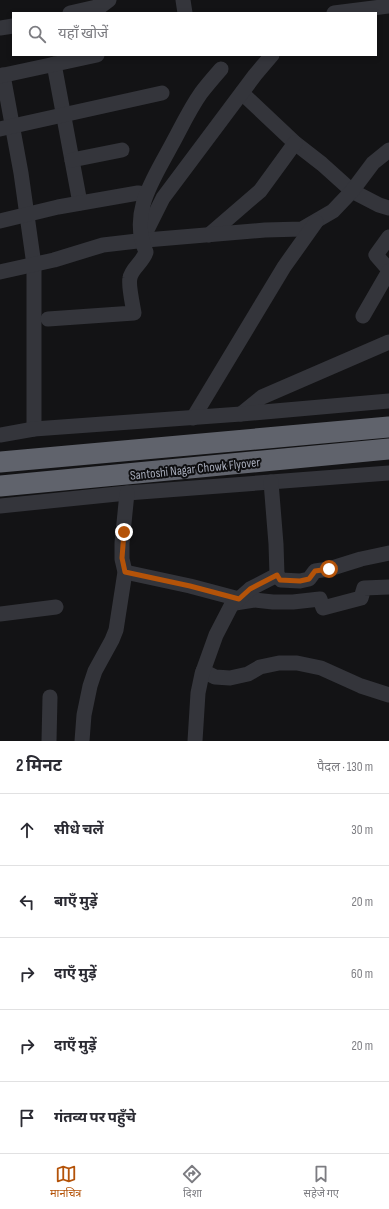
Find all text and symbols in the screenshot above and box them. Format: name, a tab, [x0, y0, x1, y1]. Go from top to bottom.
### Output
search box	[12, 12, 377, 56]
icon: search	[26, 23, 48, 45]
text: यहाँ खोजें	[58, 24, 108, 43]
street label: Santoshi Nagar Chowk Flyover	[129, 454, 261, 484]
route end	[115, 523, 133, 541]
route start	[320, 560, 338, 578]
text: 2 मिनट	[16, 756, 62, 776]
text: पैदल · 130 m	[317, 759, 373, 775]
icon: ahead	[16, 819, 38, 841]
text: सीधे चलें	[54, 820, 104, 839]
text: 30 m	[351, 822, 373, 838]
icon: left	[16, 891, 38, 913]
text: बाएँ मुड़ें	[54, 892, 97, 911]
text: 20 m	[351, 894, 373, 910]
icon: right	[16, 963, 38, 985]
text: दाएँ मुड़ें	[54, 964, 97, 983]
text: 60 m	[351, 966, 373, 982]
icon: right	[16, 1035, 38, 1057]
text: दाएँ मुड़ें	[54, 1036, 97, 1055]
text: 20 m	[351, 1038, 373, 1054]
icon: arrive	[16, 1107, 38, 1129]
text: गंतव्य पर पहुँचे	[54, 1108, 136, 1127]
tab: मानचित्र	[50, 1163, 81, 1201]
tab: दिशा	[181, 1163, 203, 1201]
tab: सहेजे गए	[303, 1163, 339, 1201]

